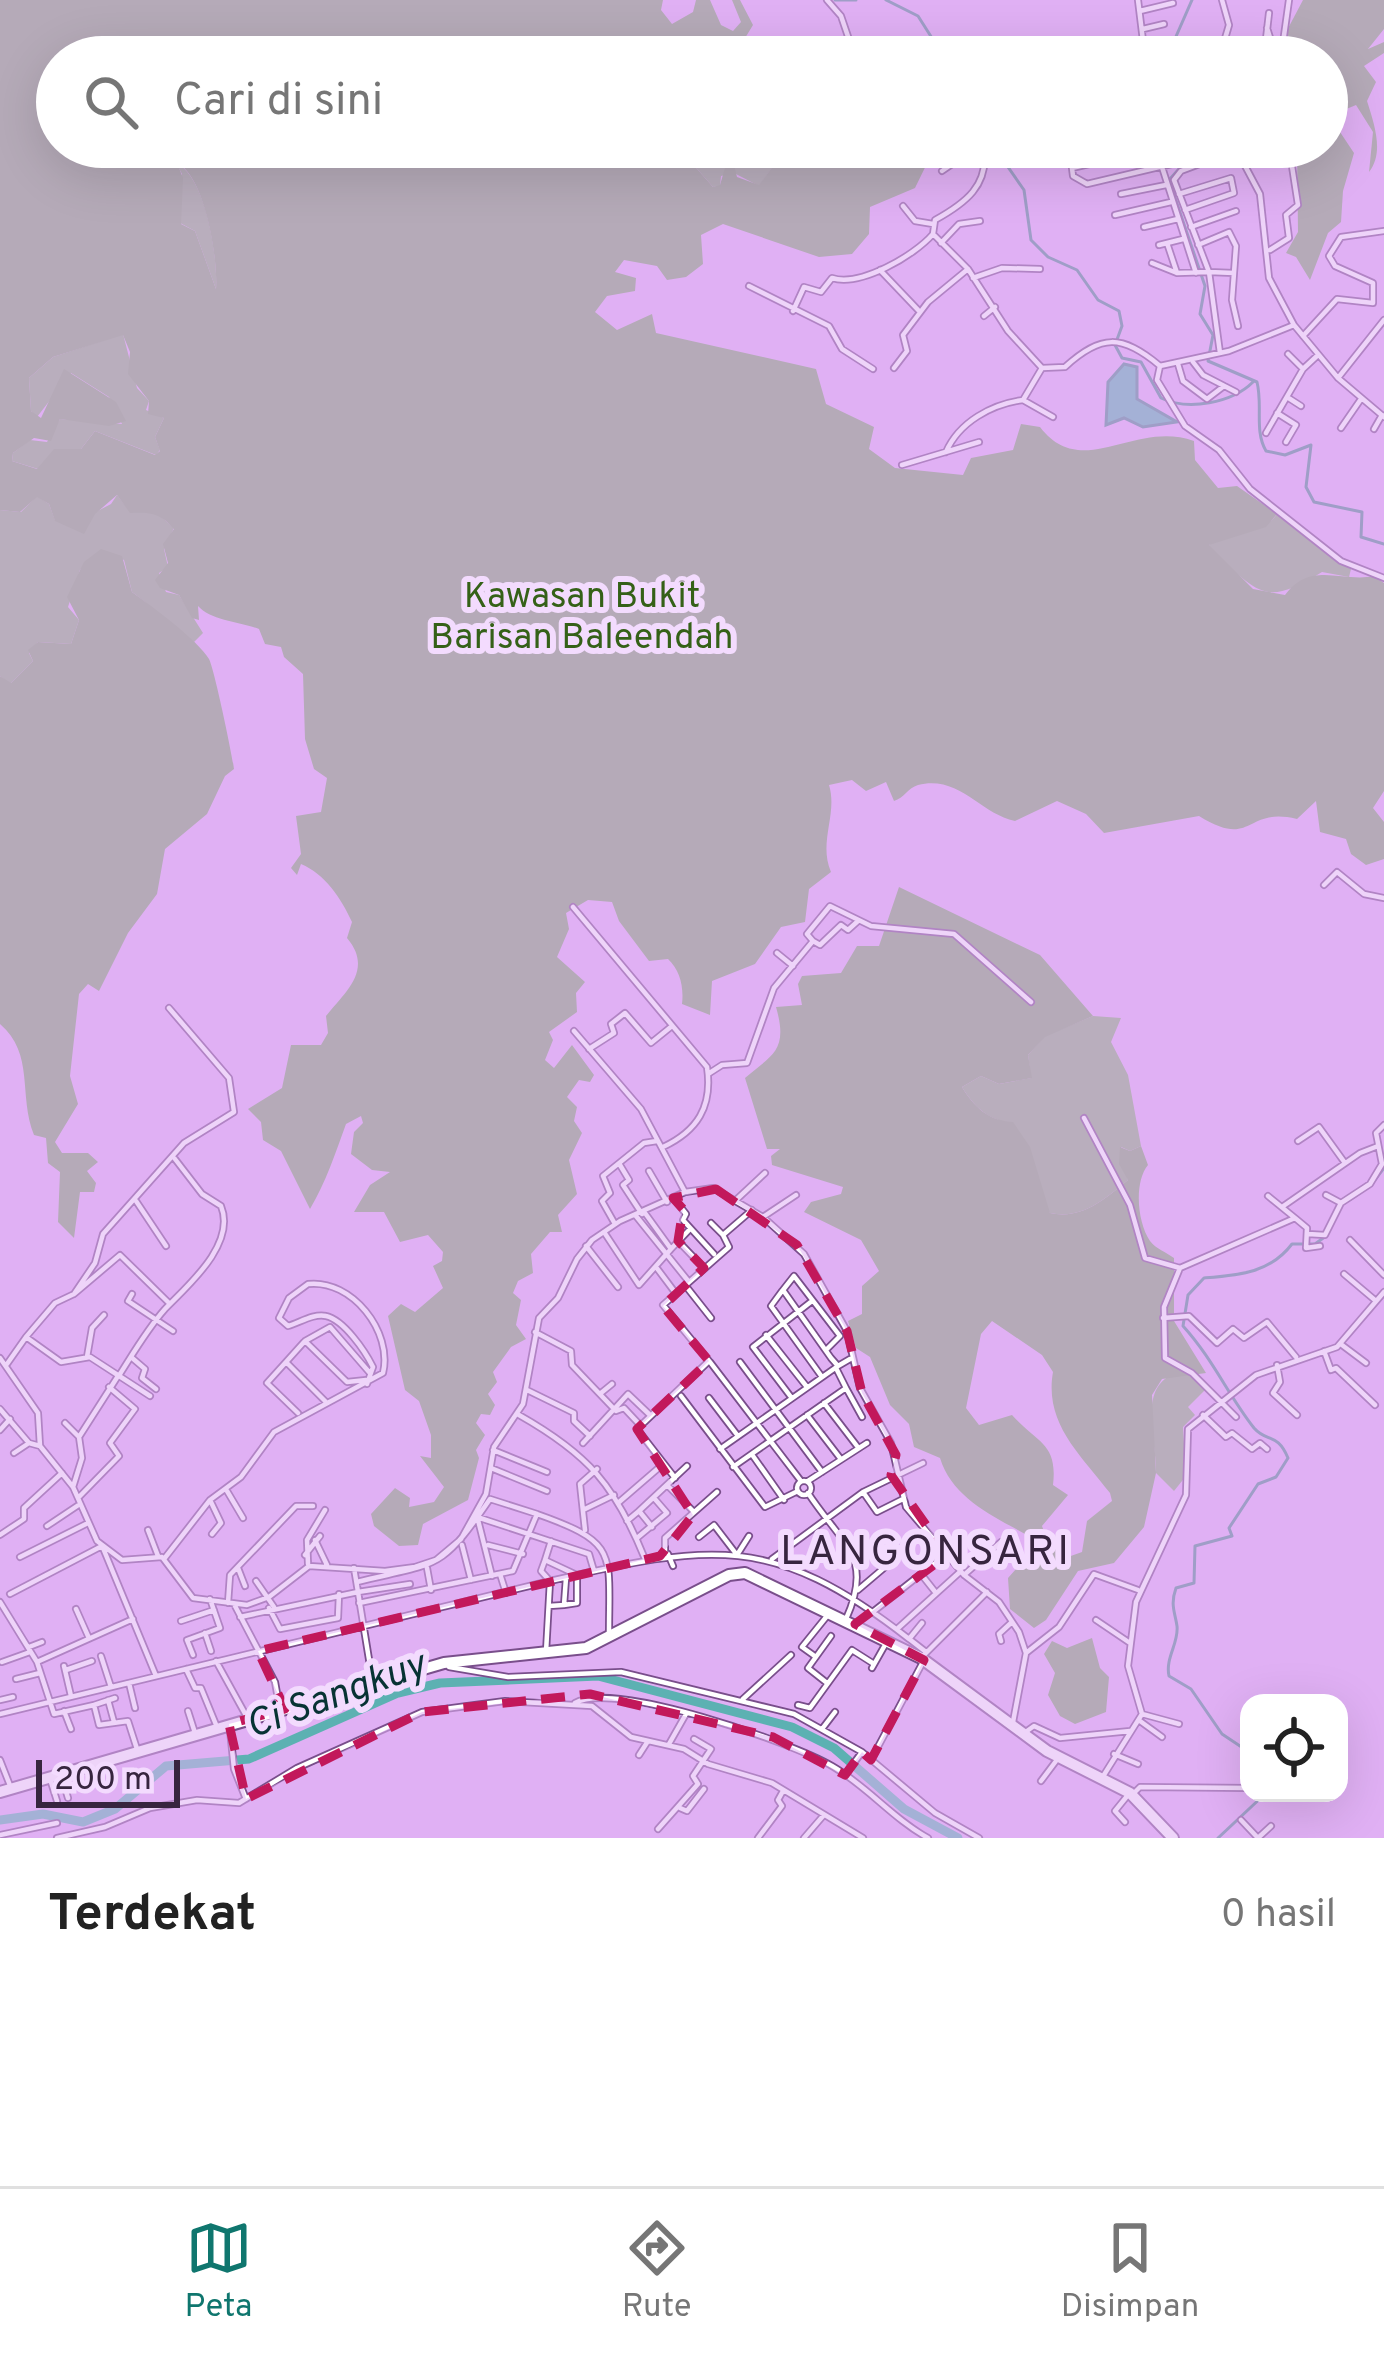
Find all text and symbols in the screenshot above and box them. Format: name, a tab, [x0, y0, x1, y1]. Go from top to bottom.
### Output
search box	[36, 36, 1348, 168]
icon: search	[78, 69, 144, 135]
text: Cari di sini	[174, 74, 383, 131]
park label: Kawasan Bukit Barisan Baleendah	[430, 575, 734, 662]
district label: LANGONSARI	[780, 1527, 1072, 1580]
water label: Ci Sangkuy	[240, 1641, 436, 1752]
map controls	[1240, 1694, 1348, 1802]
button: locate	[1240, 1694, 1348, 1802]
scale bar	[36, 1754, 180, 1807]
text: 200 m	[54, 1760, 152, 1802]
text: Terdekat	[48, 1884, 256, 1949]
text: 0 hasil	[1221, 1892, 1336, 1941]
tab: Peta	[185, 2215, 252, 2329]
tab: Rute	[622, 2215, 692, 2329]
tab: Disimpan	[1061, 2215, 1199, 2329]

